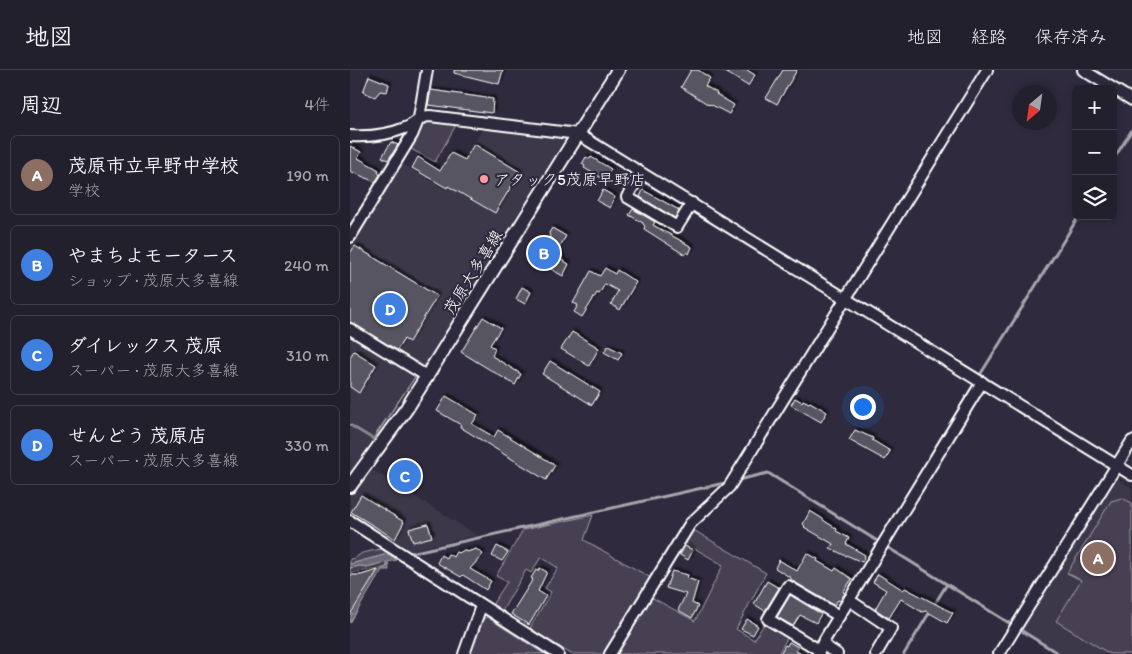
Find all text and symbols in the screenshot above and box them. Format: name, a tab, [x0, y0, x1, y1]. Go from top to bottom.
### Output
text: 地図	[25, 22, 73, 51]
text: 地図	[907, 26, 943, 48]
text: 経路	[971, 26, 1007, 48]
text: 保存済み	[1035, 26, 1107, 48]
north arrow	[1012, 85, 1057, 130]
map controls	[1072, 85, 1117, 220]
button: +	[1072, 85, 1117, 130]
text: 周辺	[20, 92, 62, 117]
text: 4件	[304, 95, 330, 114]
button: −	[1072, 130, 1117, 175]
text: 茂原市立早野中学校	[68, 154, 239, 177]
text: A	[32, 166, 42, 185]
text: 190 m	[286, 166, 329, 185]
place label: アタック5茂原早野店	[494, 170, 646, 189]
marker: アタック5茂原早野店	[478, 173, 490, 185]
button: layers	[1072, 175, 1117, 220]
text: 学校	[68, 181, 100, 200]
street label: 茂原大多喜線	[440, 226, 506, 318]
pin: B	[528, 234, 560, 272]
text: やまちよモータース	[68, 244, 238, 267]
text: B	[32, 256, 42, 275]
text: 240 m	[284, 256, 329, 275]
text: ショップ · 茂原大多喜線	[68, 271, 238, 290]
pin: D	[374, 290, 406, 328]
text: ダイレックス 茂原	[68, 334, 222, 357]
text: C	[32, 346, 42, 365]
text: 310 m	[286, 346, 329, 365]
text: スーパー · 茂原大多喜線	[68, 361, 238, 380]
your location	[850, 394, 876, 420]
text: せんどう 茂原店	[68, 424, 207, 447]
text: D	[32, 436, 42, 455]
text: 330 m	[285, 436, 329, 455]
text: スーパー · 茂原大多喜線	[68, 451, 238, 470]
pin: C	[389, 457, 421, 495]
pin: A	[1082, 539, 1114, 577]

